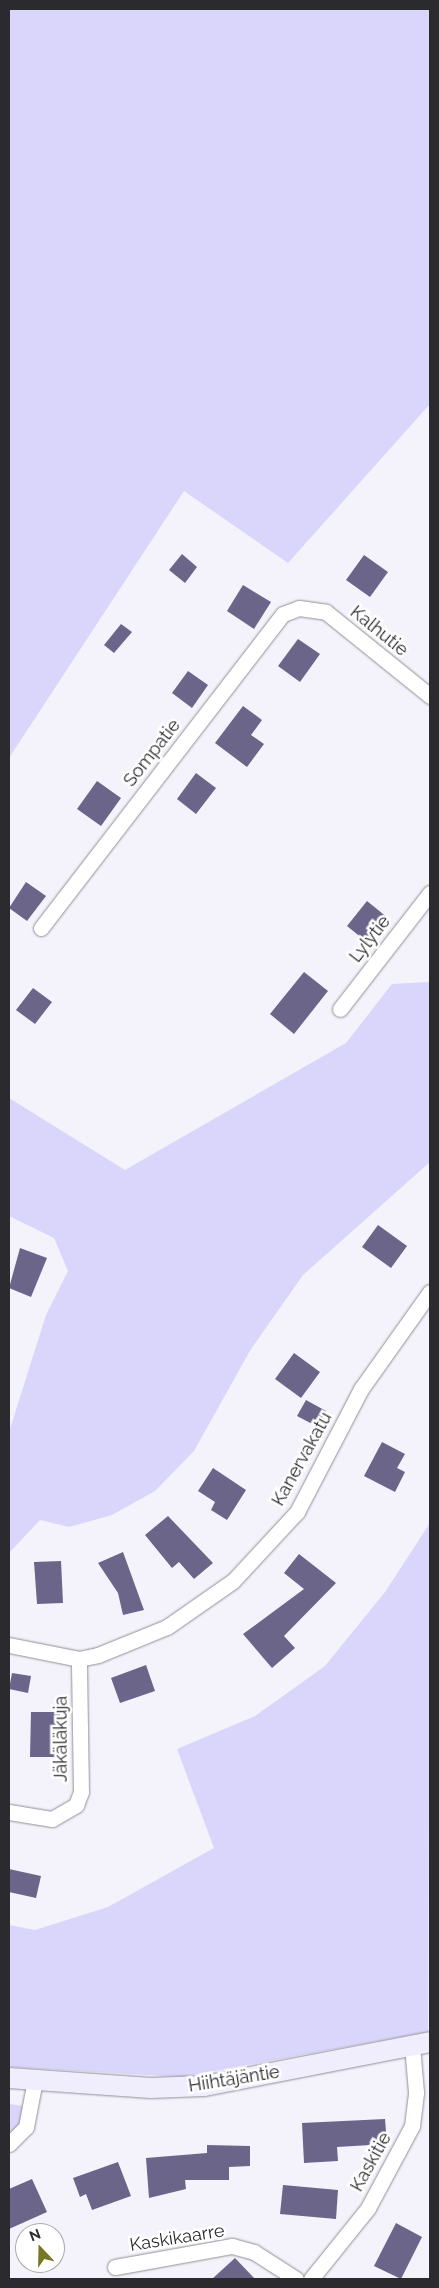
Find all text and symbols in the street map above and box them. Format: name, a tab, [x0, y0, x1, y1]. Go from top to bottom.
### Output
street label: Kalhutie	[346, 601, 412, 661]
street label: Sompatie	[119, 715, 185, 791]
street label: Lylytie	[345, 911, 395, 967]
street label: Kanervakatu	[267, 1408, 337, 1510]
street label: Jäkäläkuja	[50, 1696, 72, 1782]
street label: Hiihtäjäntie	[187, 2061, 281, 2097]
street label: Kaskitie	[346, 2129, 396, 2195]
street label: Kaskikaarre	[128, 2220, 226, 2256]
north arrow	[15, 2223, 65, 2273]
text: N	[27, 2226, 43, 2244]

